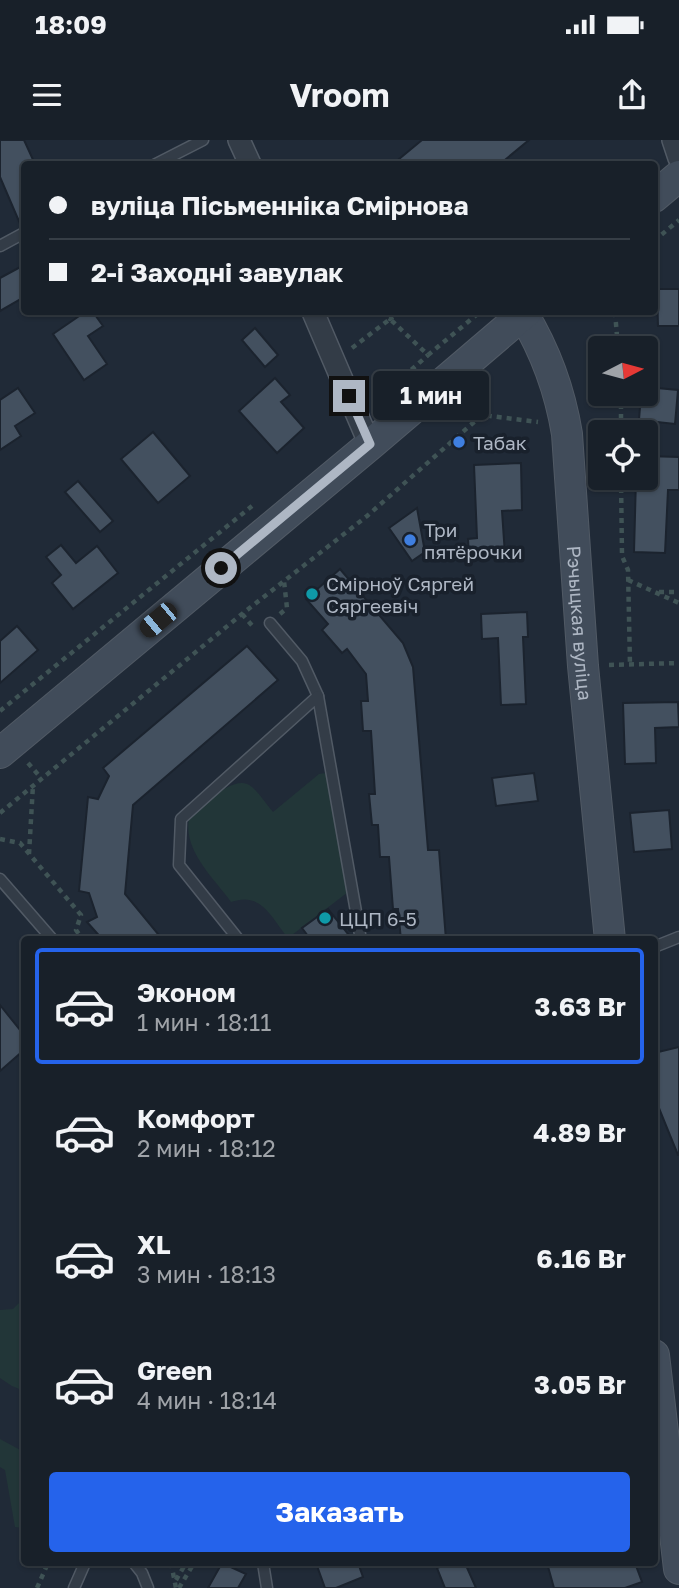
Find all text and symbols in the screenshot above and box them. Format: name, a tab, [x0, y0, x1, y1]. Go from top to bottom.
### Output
text: 18:09	[35, 9, 107, 40]
icon: menu	[28, 76, 66, 114]
text: Vroom	[290, 76, 390, 114]
icon: share	[613, 76, 651, 114]
text: вуліца Пісьменніка Смірнова	[91, 190, 468, 221]
text: 2-і Заходні завулак	[91, 257, 343, 288]
north arrow	[588, 336, 658, 406]
map controls	[588, 336, 658, 490]
callout: 1 мин	[374, 372, 489, 420]
route end	[333, 380, 365, 412]
text: 1 мин	[400, 381, 462, 409]
button: locate	[588, 420, 658, 490]
place label: Табак	[473, 431, 527, 454]
marker: Табак	[451, 434, 467, 450]
place label: Три пятёрочки	[424, 518, 523, 563]
marker: Три пятёрочки	[402, 532, 418, 548]
street label: Рэчыцкая вуліца	[563, 545, 598, 702]
route start	[205, 552, 237, 584]
place label: Смірноў Сяргей Сяргеевіч	[326, 572, 474, 617]
marker: Смірноў Сяргей Сяргеевіч	[304, 586, 320, 602]
car	[136, 598, 181, 642]
place label: ЦЦП 6-5	[339, 907, 417, 930]
marker: ЦЦП 6-5	[317, 910, 333, 926]
icon: car	[53, 975, 116, 1038]
text: Эконом	[137, 977, 236, 1008]
text: 3.63 Br	[534, 991, 626, 1022]
text: 1 мин · 18:11	[137, 1008, 271, 1036]
icon: car	[53, 1101, 116, 1164]
text: Комфорт	[137, 1103, 255, 1134]
text: 4.89 Br	[533, 1117, 626, 1148]
text: 2 мин · 18:12	[137, 1134, 276, 1162]
icon: car	[53, 1227, 116, 1290]
text: XL	[137, 1229, 171, 1260]
text: 6.16 Br	[536, 1243, 626, 1274]
text: 3 мин · 18:13	[137, 1260, 276, 1288]
icon: car	[53, 1353, 116, 1416]
text: Green	[137, 1355, 212, 1386]
text: 3.05 Br	[534, 1369, 626, 1400]
text: 4 мин · 18:14	[137, 1386, 277, 1414]
button: Заказать	[49, 1472, 630, 1552]

